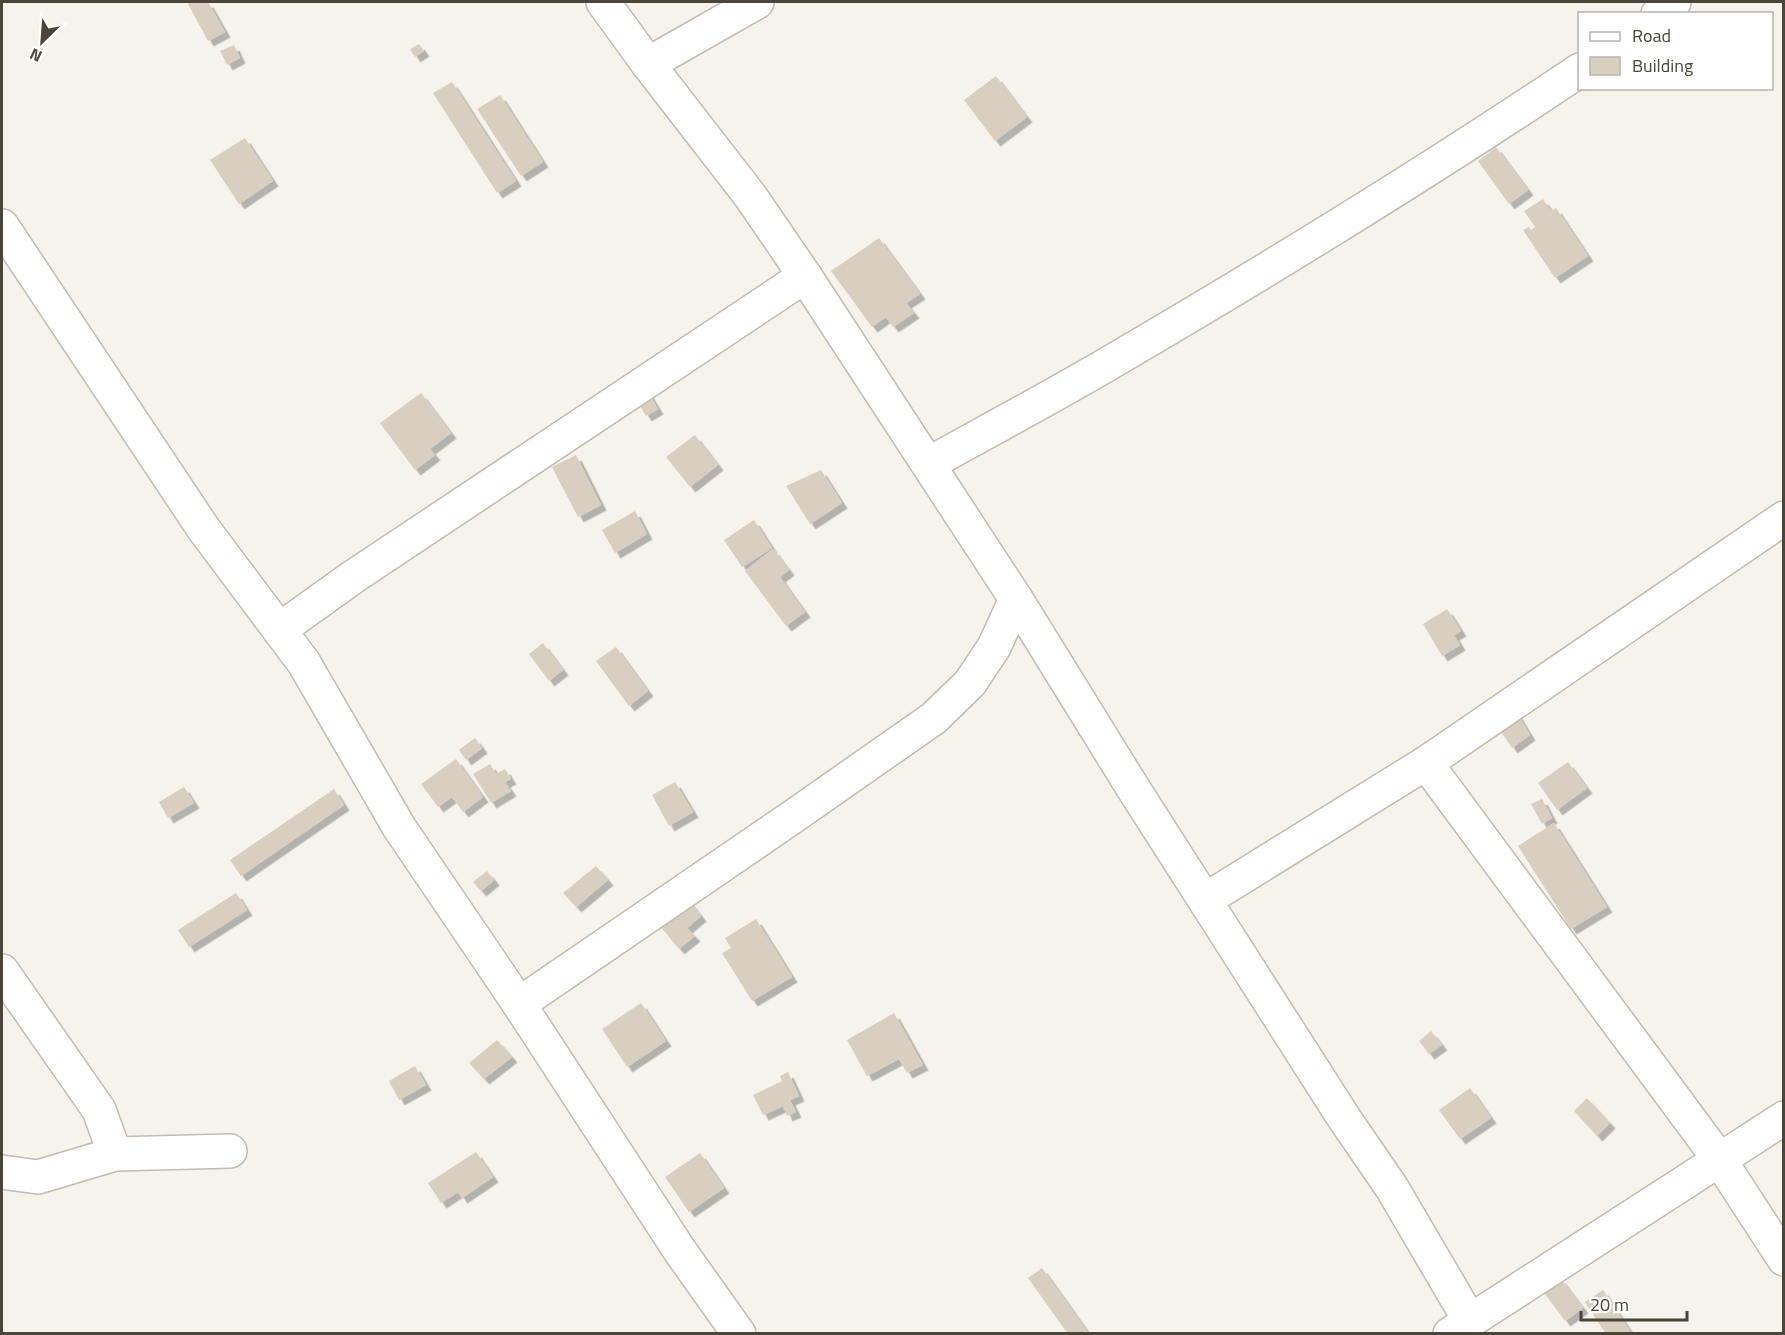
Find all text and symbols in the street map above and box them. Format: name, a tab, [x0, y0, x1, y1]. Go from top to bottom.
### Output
north arrow	[12, 12, 72, 72]
legend	[1578, 12, 1773, 90]
text: Road	[1632, 22, 1671, 49]
text: N	[26, 42, 46, 69]
text: Building	[1632, 52, 1693, 79]
scale bar	[1581, 1284, 1688, 1322]
text: 20 m	[1590, 1291, 1629, 1318]

